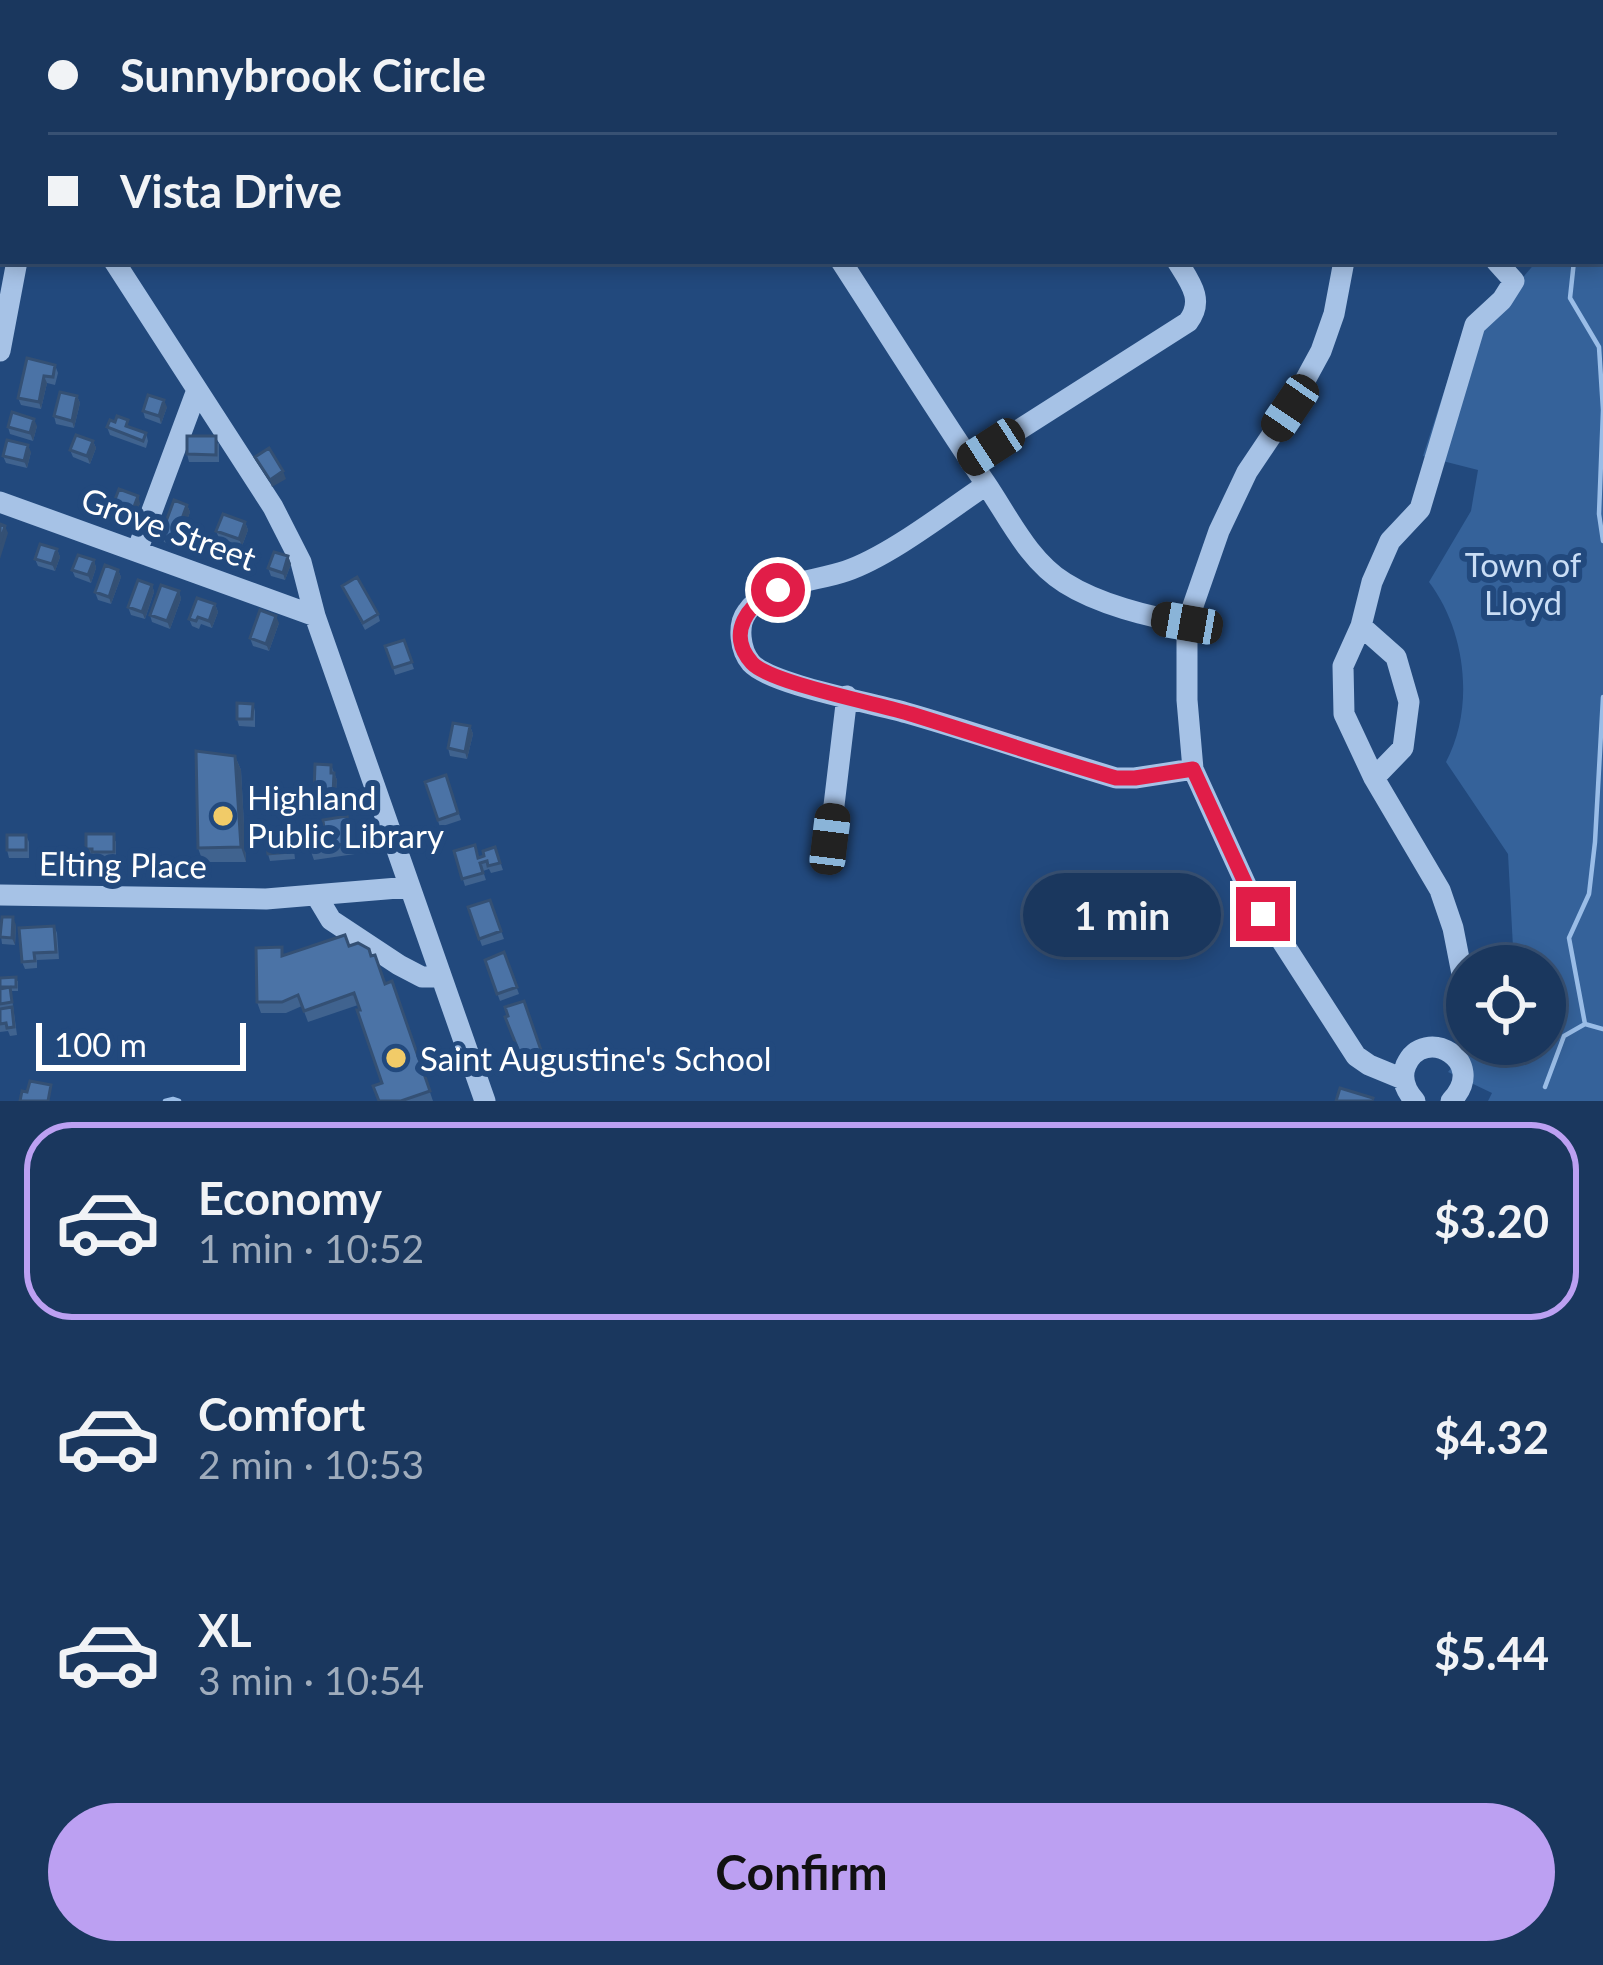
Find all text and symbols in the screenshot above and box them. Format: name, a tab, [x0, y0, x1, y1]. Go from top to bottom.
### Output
text: Sunnybrook Circle	[120, 48, 486, 102]
text: Vista Drive	[120, 164, 342, 218]
car	[1255, 368, 1325, 448]
car	[951, 412, 1031, 482]
street label: Grove Street	[76, 478, 262, 578]
park label: Town of Lloyd	[1465, 544, 1582, 622]
route start	[751, 563, 805, 617]
car	[1148, 599, 1226, 647]
place label: Highland Public Library	[247, 777, 444, 855]
car	[808, 801, 852, 877]
marker: Highland Public Library	[210, 803, 236, 829]
street label: Elting Place	[39, 843, 207, 885]
callout: 1 min	[1023, 872, 1221, 956]
route end	[1236, 887, 1290, 941]
text: 1 min	[1074, 892, 1170, 938]
map controls	[1446, 945, 1566, 1065]
button: locate	[1446, 945, 1566, 1065]
scale bar	[36, 1017, 246, 1070]
text: 100 m	[54, 1024, 147, 1064]
place label: Saint Augustine's School	[420, 1038, 771, 1078]
marker: Saint Augustine's School	[383, 1045, 409, 1071]
icon: car	[54, 1167, 162, 1275]
text: Economy	[198, 1171, 382, 1225]
text: $3.20	[1434, 1194, 1549, 1248]
text: 1 min · 10:52	[198, 1225, 424, 1271]
icon: car	[54, 1383, 162, 1491]
text: Comfort	[198, 1387, 365, 1441]
text: $4.32	[1434, 1410, 1549, 1464]
text: 2 min · 10:53	[198, 1441, 424, 1487]
icon: car	[54, 1599, 162, 1707]
text: XL	[198, 1603, 252, 1657]
text: $5.44	[1434, 1626, 1549, 1680]
text: 3 min · 10:54	[198, 1657, 424, 1703]
button: Confirm	[48, 1803, 1555, 1941]

